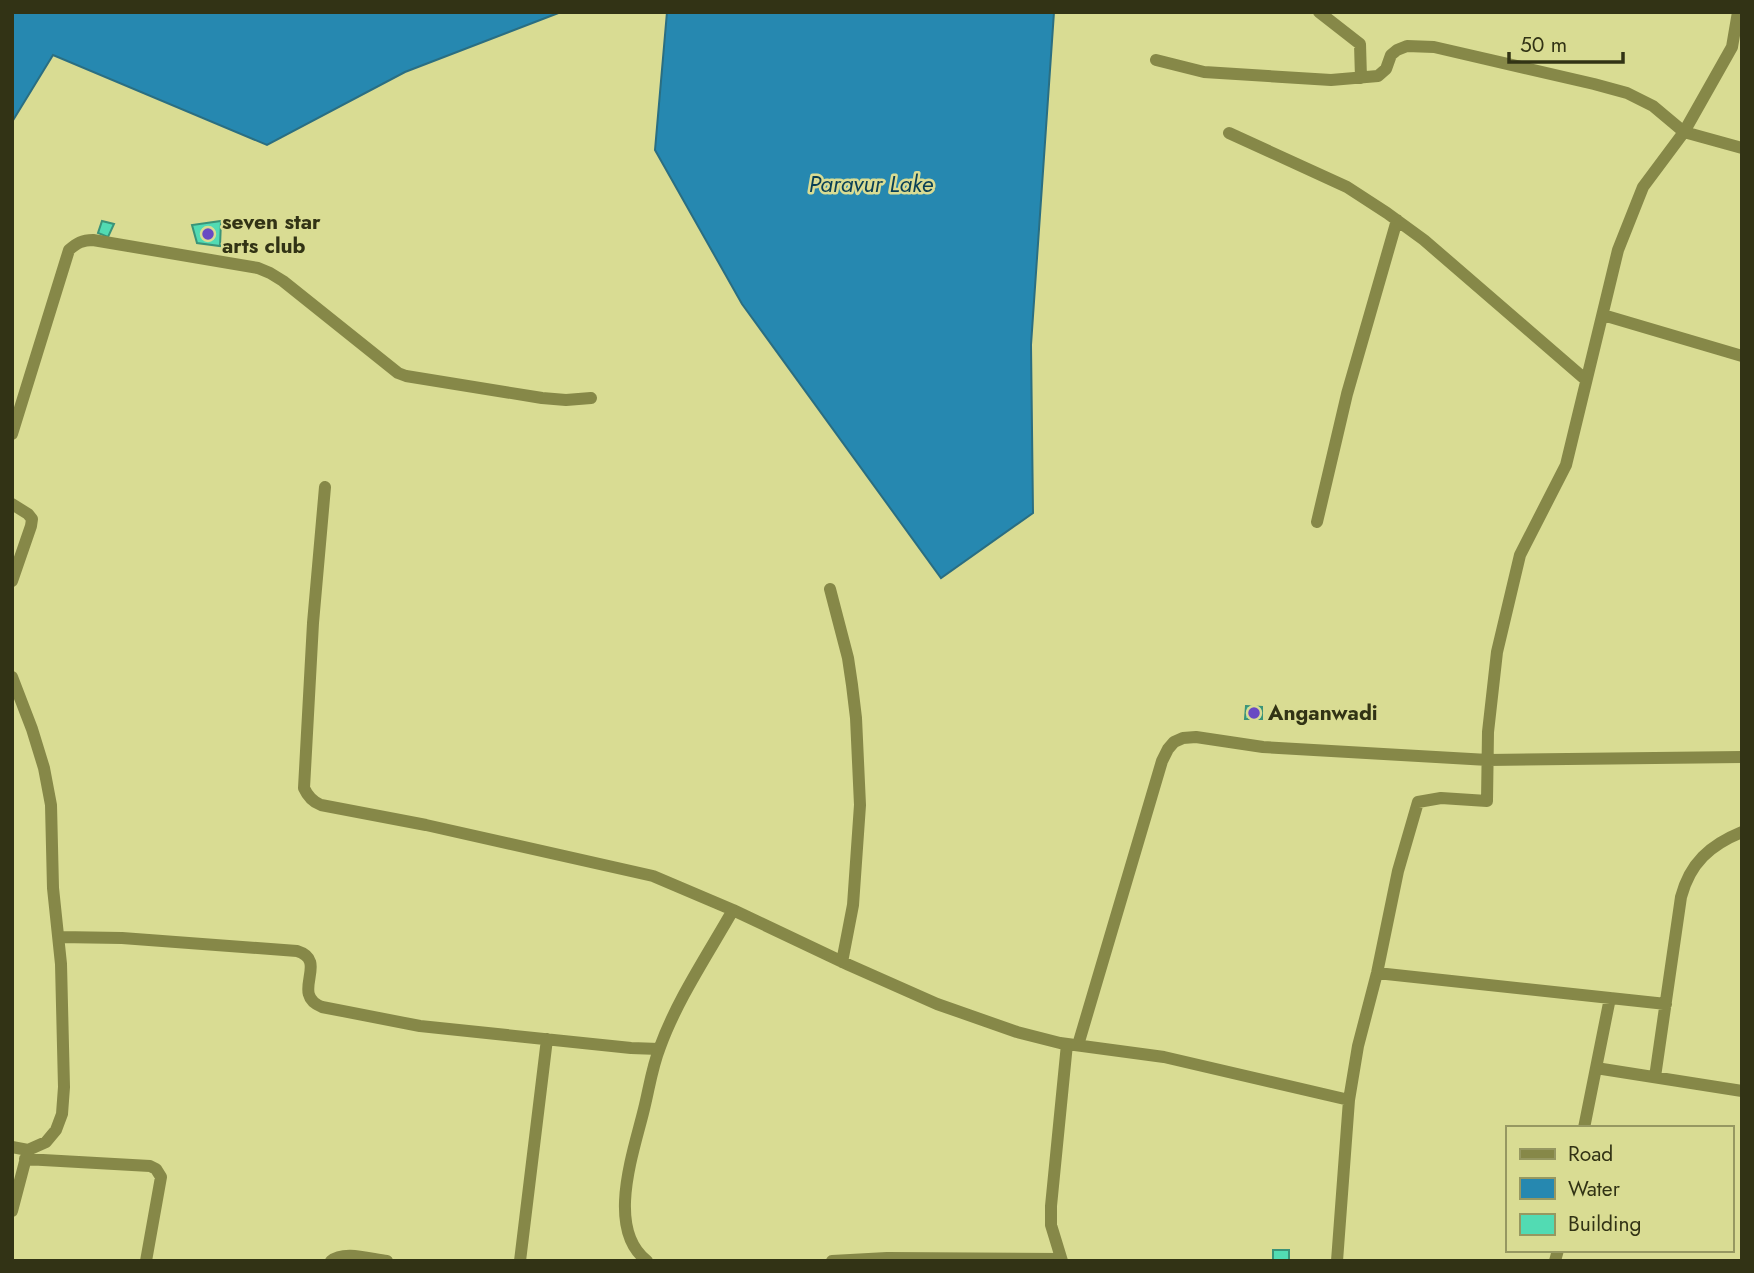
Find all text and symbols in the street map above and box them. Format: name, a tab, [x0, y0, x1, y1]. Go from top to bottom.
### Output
scale bar	[1509, 21, 1623, 65]
text: 50 m	[1520, 30, 1567, 60]
water label: Paravur Lake	[809, 167, 934, 201]
place label: seven star arts club	[222, 207, 321, 261]
marker: seven star arts club	[200, 226, 216, 242]
place label: Anganwadi	[1267, 698, 1378, 728]
marker: Anganwadi	[1246, 705, 1262, 721]
legend	[1506, 1126, 1733, 1252]
text: Road	[1568, 1139, 1613, 1169]
text: Water	[1568, 1174, 1621, 1204]
text: Building	[1568, 1209, 1641, 1239]

